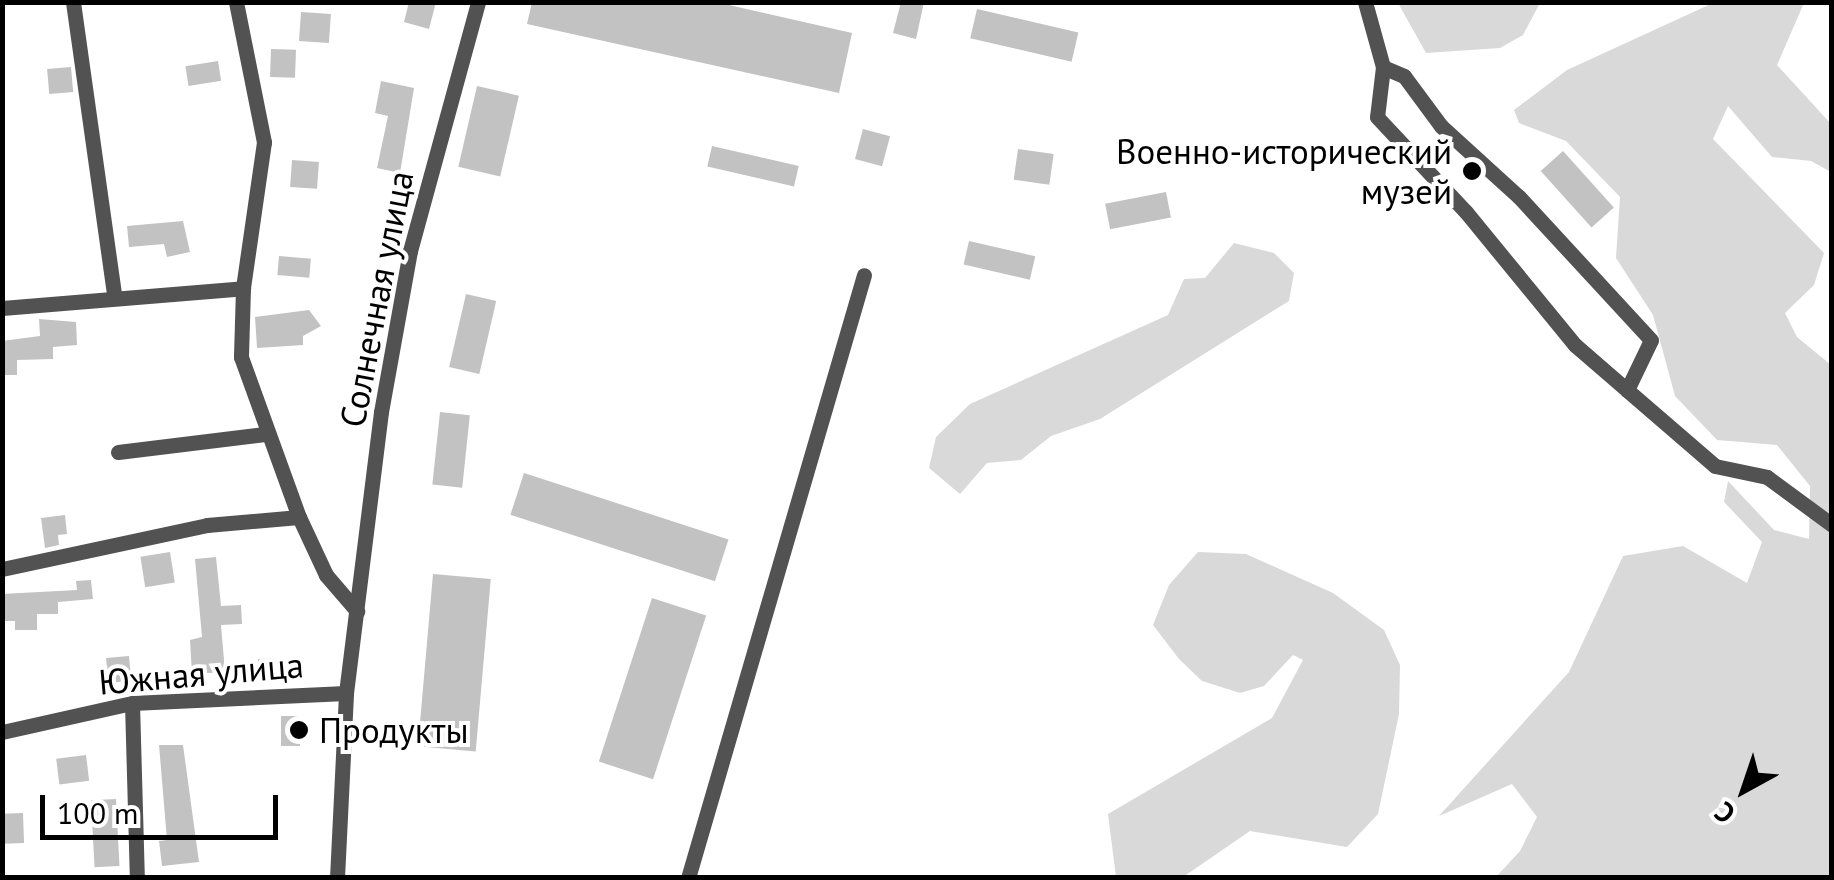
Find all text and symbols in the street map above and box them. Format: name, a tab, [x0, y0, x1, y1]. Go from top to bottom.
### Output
place label: Военно-исторический музей	[1116, 130, 1452, 212]
marker: Военно-исторический музей	[1461, 160, 1483, 182]
street label: Солнечная улица	[331, 167, 421, 431]
street label: Южная улица	[97, 643, 305, 703]
place label: Продукты	[319, 709, 469, 751]
marker: Продукты	[288, 719, 310, 741]
north arrow	[1694, 740, 1794, 840]
scale bar	[45, 775, 282, 837]
text: 100 m	[57, 793, 138, 832]
text: С	[1707, 794, 1742, 833]

